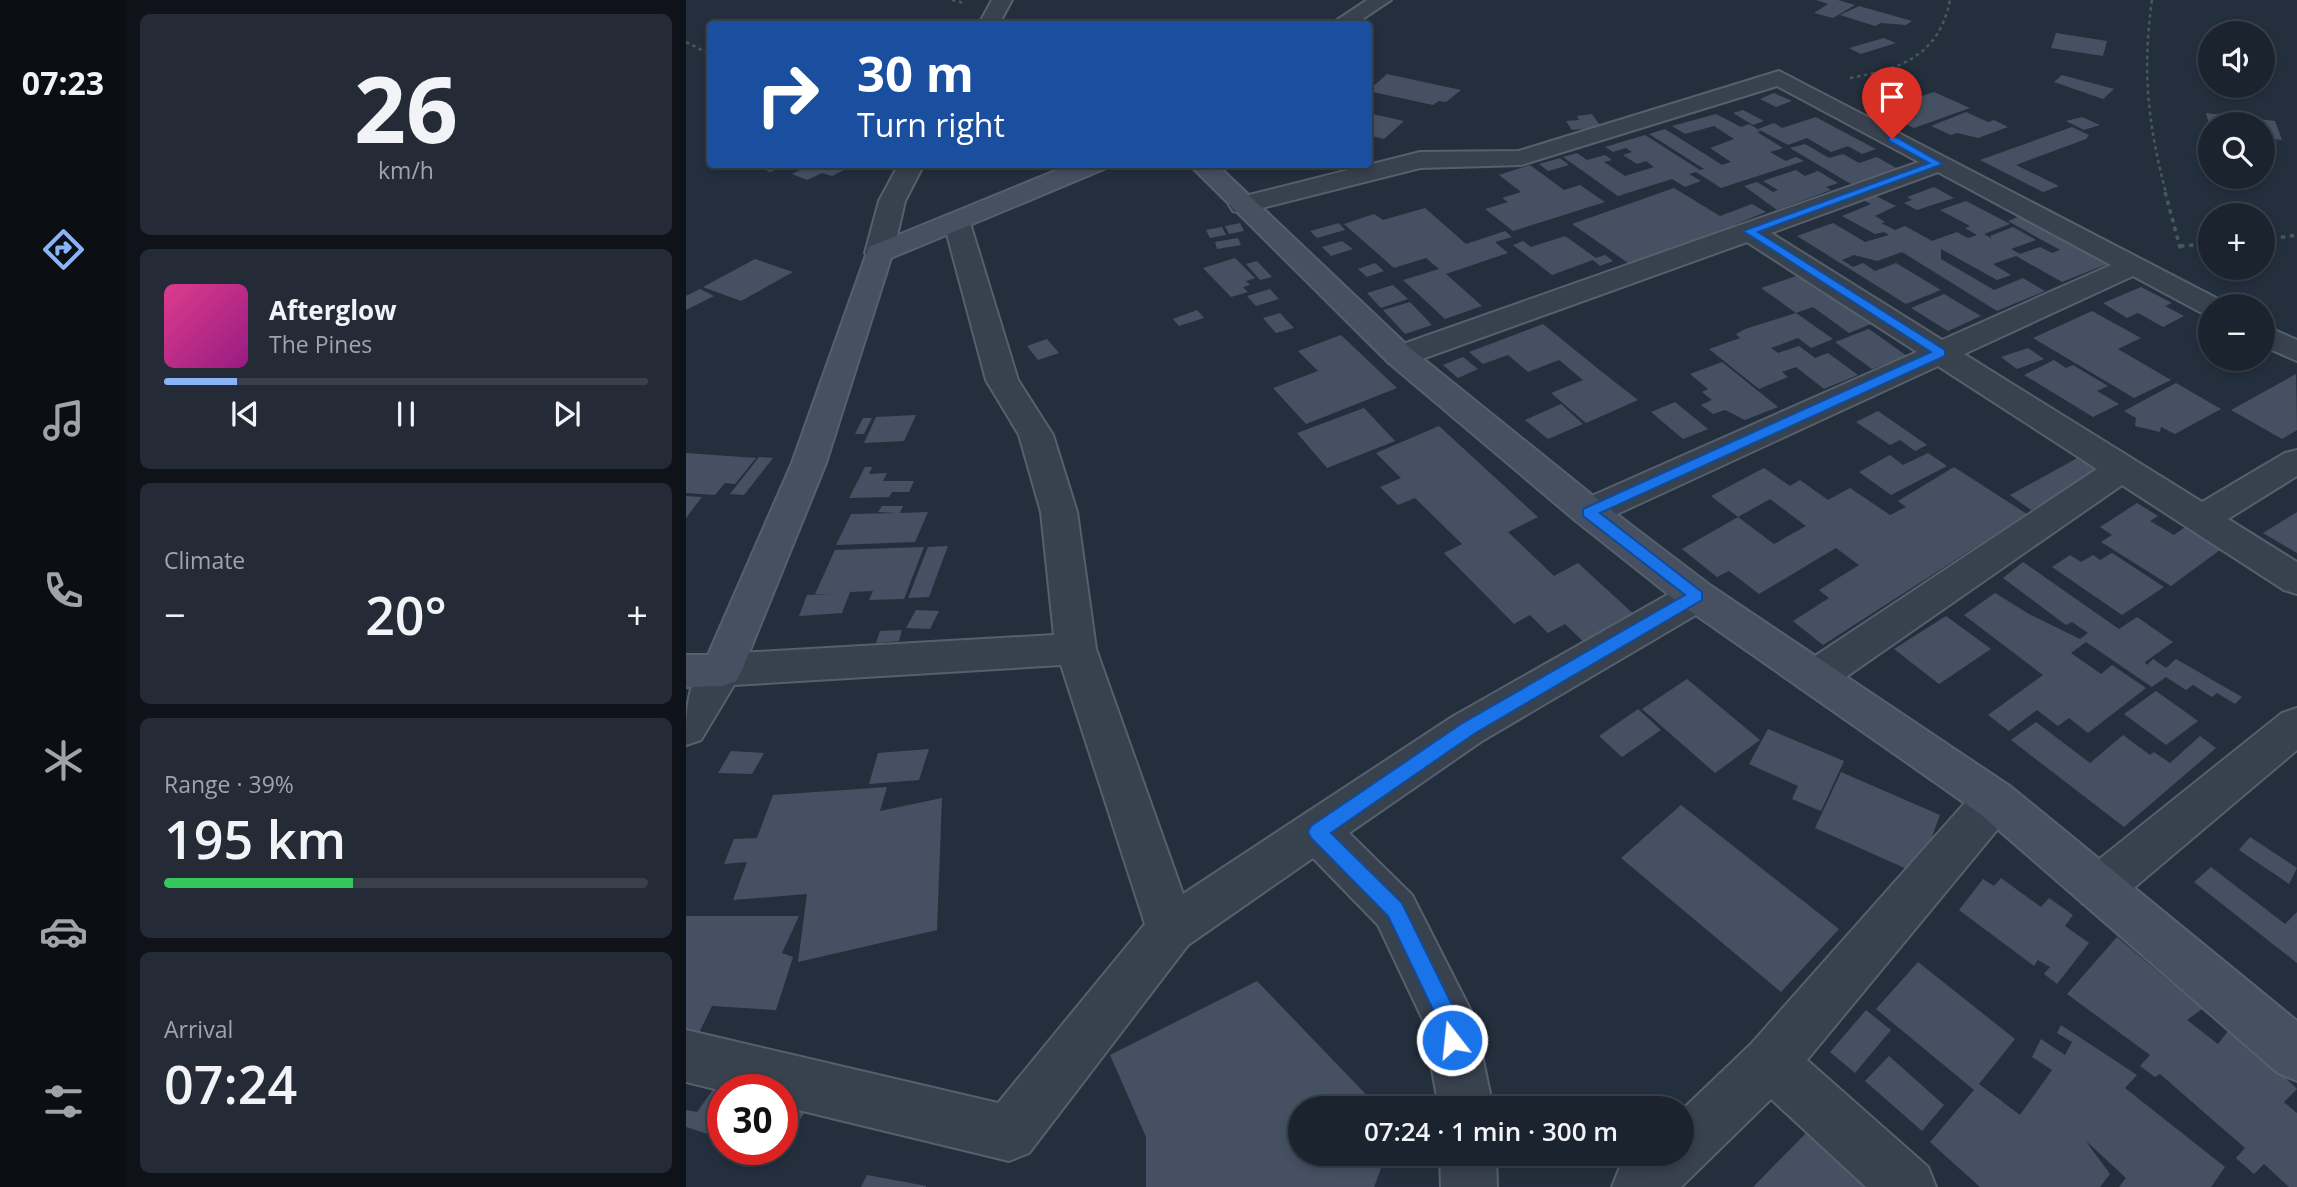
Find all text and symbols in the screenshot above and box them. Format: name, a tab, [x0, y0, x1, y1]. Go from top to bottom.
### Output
map controls	[2198, 21, 2275, 371]
button: sound	[2198, 21, 2275, 98]
text: 30 m	[857, 40, 974, 106]
text: 26	[354, 46, 458, 170]
icon: right	[742, 49, 833, 140]
text: 07:23	[22, 61, 104, 104]
pin	[1862, 67, 1922, 139]
icon: arrive	[1873, 78, 1911, 116]
text: Turn right	[857, 103, 1005, 146]
button: search	[2198, 112, 2275, 189]
text: km/h	[378, 154, 434, 186]
button: +	[2198, 203, 2275, 280]
icon: directions	[39, 225, 88, 274]
text: Afterglow	[269, 292, 396, 328]
button: −	[2198, 294, 2275, 371]
text: The Pines	[269, 328, 372, 360]
icon: previous	[226, 395, 264, 433]
icon: pause	[387, 395, 425, 433]
icon: next	[548, 395, 586, 433]
icon: music	[39, 396, 88, 445]
text: Climate	[164, 544, 245, 576]
icon: phone	[39, 566, 88, 615]
text: 20°	[365, 579, 447, 650]
text: −	[164, 588, 186, 640]
text: +	[626, 588, 648, 640]
icon: climate	[39, 736, 88, 785]
text: Range · 39%	[164, 768, 294, 800]
text: 195 km	[164, 803, 346, 874]
icon: car	[39, 907, 88, 956]
position arrow	[1415, 1003, 1489, 1077]
text: Arrival	[164, 1013, 233, 1045]
text: 07:24	[164, 1048, 297, 1119]
speed limit sign: 30	[707, 1074, 798, 1165]
icon: filters	[39, 1077, 88, 1126]
text: 07:24 · 1 min · 300 m	[1364, 1113, 1618, 1149]

